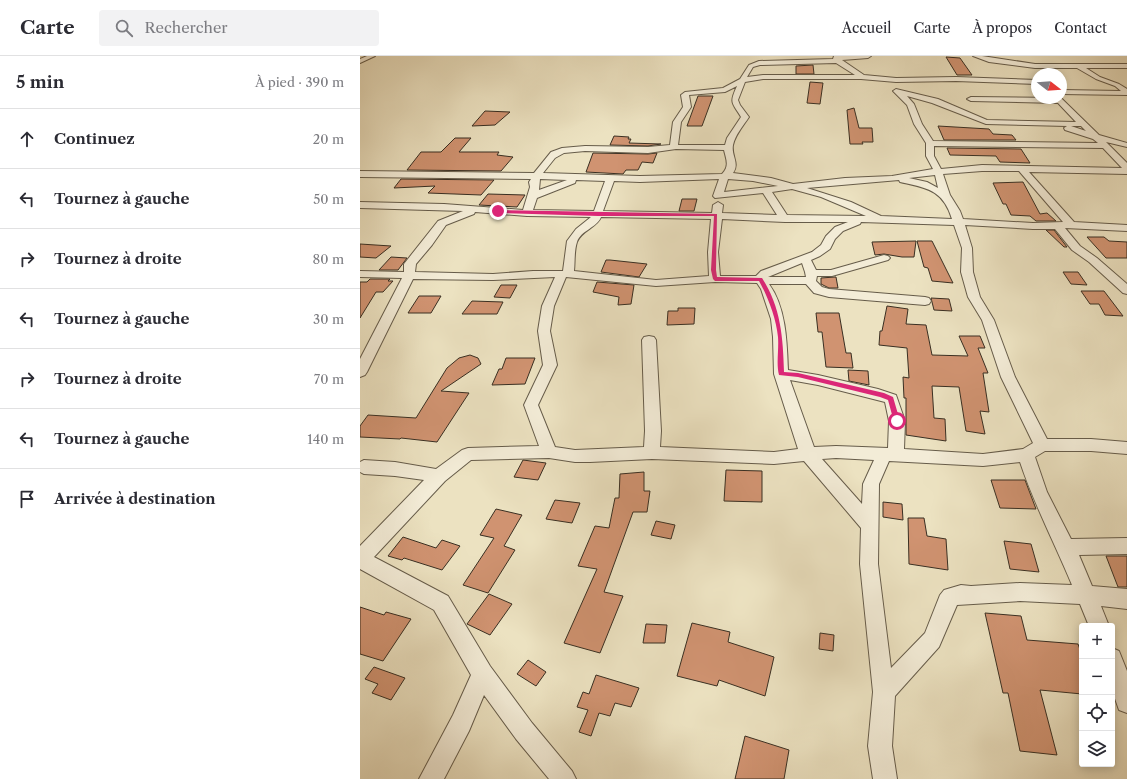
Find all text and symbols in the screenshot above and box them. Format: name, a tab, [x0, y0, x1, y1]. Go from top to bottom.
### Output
search box	[99, 10, 379, 46]
text: Carte	[20, 16, 75, 39]
icon: search	[113, 17, 135, 39]
text: Rechercher	[145, 18, 228, 37]
text: Accueil	[842, 19, 892, 37]
text: Carte	[914, 19, 950, 37]
text: À propos	[972, 19, 1032, 37]
text: Contact	[1054, 19, 1107, 37]
north arrow	[1031, 68, 1067, 104]
text: 5 min	[16, 72, 64, 92]
text: À pied · 390 m	[255, 74, 344, 90]
icon: ahead	[16, 128, 38, 150]
text: Continuez	[54, 129, 135, 148]
text: 20 m	[313, 131, 344, 147]
icon: left	[16, 188, 38, 210]
text: Tournez à gauche	[54, 189, 190, 208]
text: 50 m	[313, 191, 344, 207]
route end	[489, 202, 507, 220]
icon: right	[16, 248, 38, 270]
text: Tournez à droite	[54, 249, 182, 268]
text: 80 m	[312, 251, 344, 267]
icon: left	[16, 308, 38, 330]
text: Tournez à gauche	[54, 309, 190, 328]
text: 30 m	[313, 311, 344, 327]
icon: right	[16, 368, 38, 390]
text: Tournez à droite	[54, 369, 182, 388]
text: 70 m	[314, 371, 344, 387]
route start	[888, 412, 906, 430]
icon: left	[16, 428, 38, 450]
text: Tournez à gauche	[54, 429, 190, 448]
text: 140 m	[307, 431, 344, 447]
icon: arrive	[16, 488, 38, 510]
text: Arrivée à destination	[54, 489, 216, 508]
map controls	[1079, 623, 1115, 767]
button: +	[1079, 623, 1115, 659]
button: −	[1079, 659, 1115, 695]
button: locate	[1079, 695, 1115, 731]
button: layers	[1079, 731, 1115, 767]

